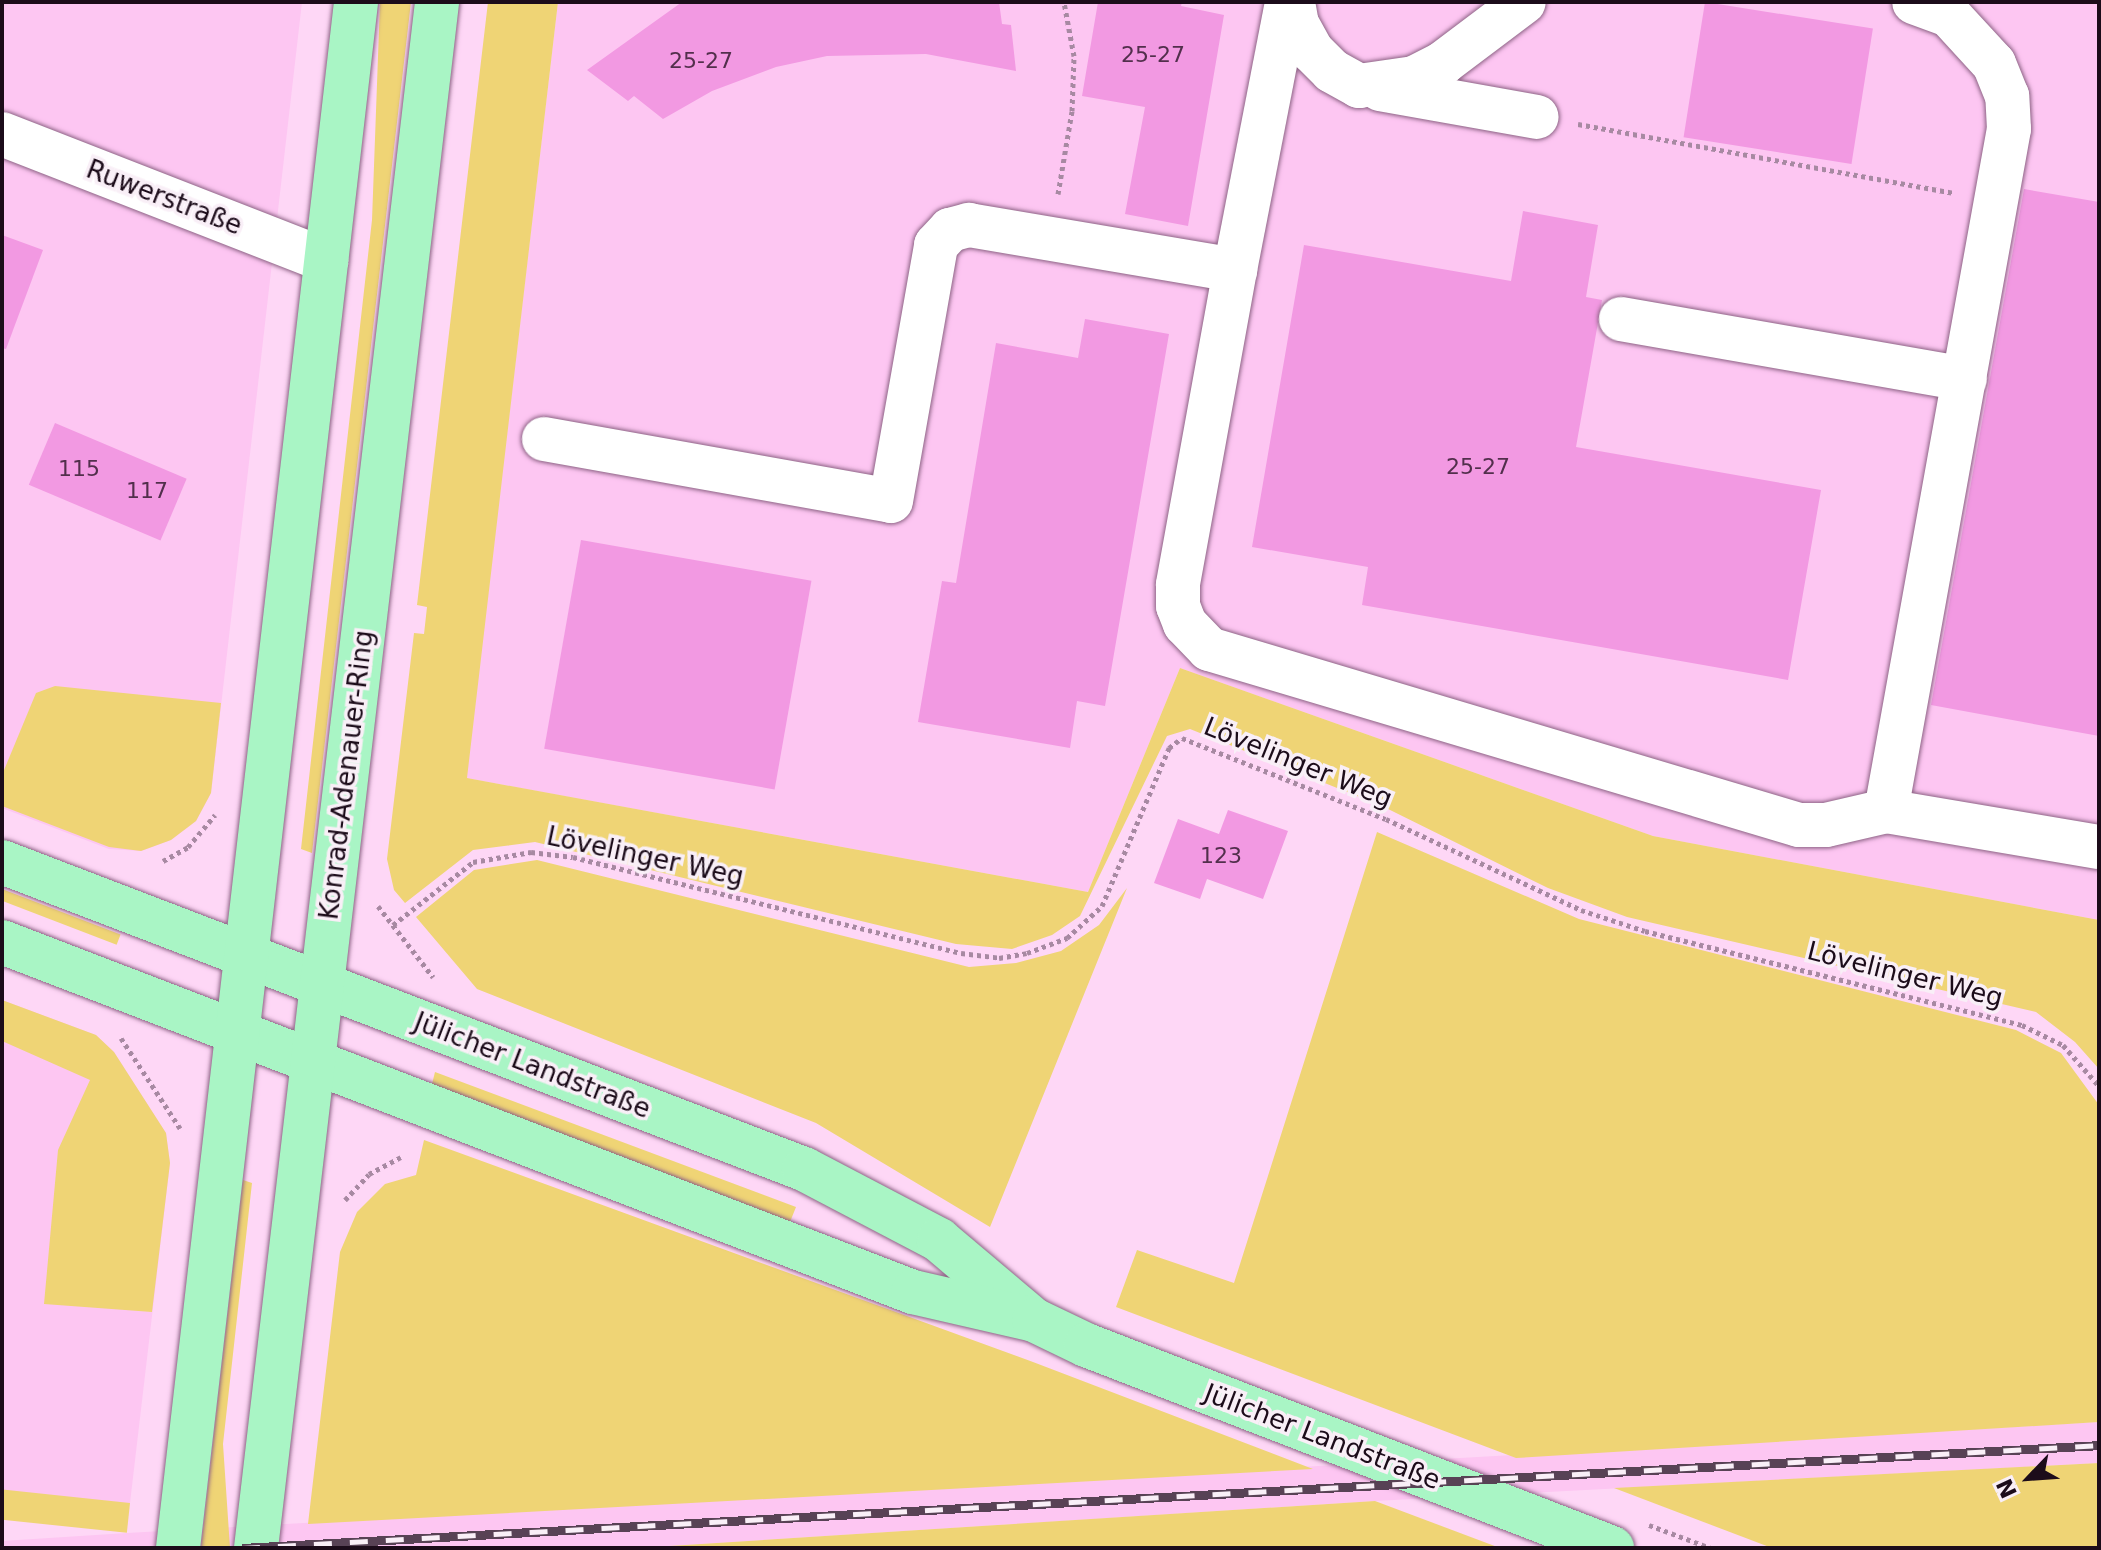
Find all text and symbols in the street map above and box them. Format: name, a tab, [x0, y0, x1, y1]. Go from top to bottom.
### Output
house number: 25-27	[1121, 42, 1185, 68]
house number: 25-27	[669, 48, 733, 74]
street label: Ruwerstraße	[82, 154, 246, 242]
house number: 25-27	[1446, 454, 1510, 480]
house number: 115	[58, 456, 100, 482]
house number: 117	[126, 478, 168, 504]
street label: Konrad-Adenauer-Ring	[314, 628, 380, 922]
street label: Lövelinger Weg	[1199, 711, 1397, 815]
street label: Lövelinger Weg	[544, 821, 746, 893]
house number: 123	[1200, 843, 1242, 869]
street label: Lövelinger Weg	[1804, 936, 2006, 1014]
street label: Jülicher Landstraße	[410, 1007, 654, 1125]
street label: Jülicher Landstraße	[1200, 1378, 1444, 1496]
north arrow	[1989, 1438, 2069, 1518]
text: N	[1992, 1475, 2022, 1502]

